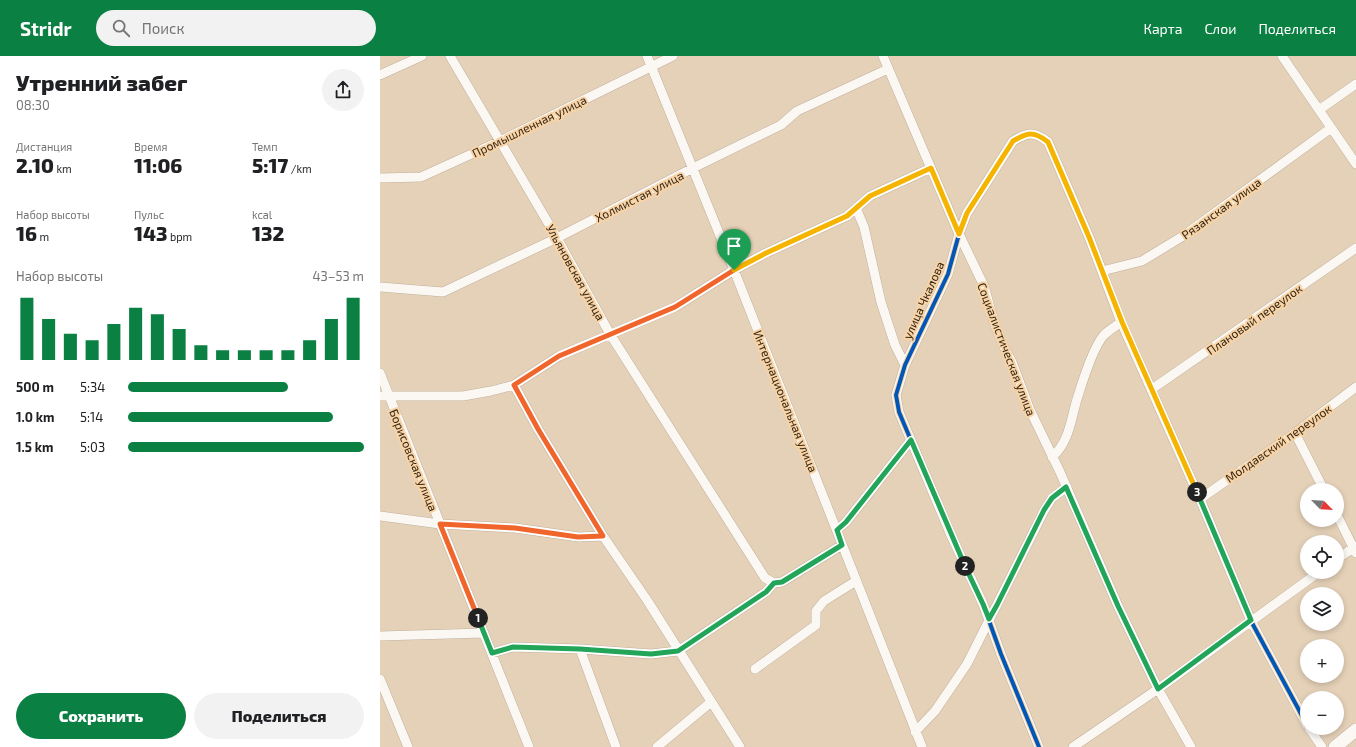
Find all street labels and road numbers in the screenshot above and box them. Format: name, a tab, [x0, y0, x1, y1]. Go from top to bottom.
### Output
street label: Промышленная улица	[469, 92, 589, 161]
street label: Холмистая улица	[592, 168, 686, 225]
street label: Рязанская улица	[1179, 174, 1264, 242]
street label: Ульяновская улица	[543, 222, 608, 323]
street label: улица Чкалова	[900, 259, 947, 341]
street label: Социалистическая улица	[974, 280, 1039, 418]
street label: Плановый переулок	[1204, 281, 1305, 358]
street label: Интернациональная улица	[750, 328, 821, 474]
street label: Молдавский переулок	[1222, 401, 1335, 486]
street label: Борисовская улица	[386, 407, 441, 514]

